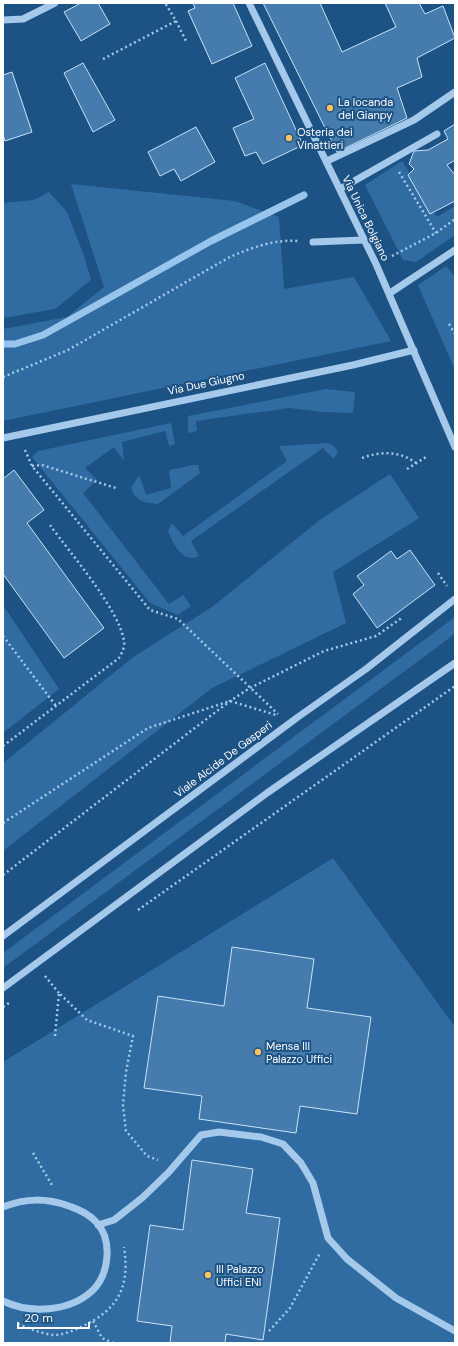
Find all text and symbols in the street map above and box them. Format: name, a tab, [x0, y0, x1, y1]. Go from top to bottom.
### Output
place label: La locanda del Gianpy	[338, 95, 393, 122]
marker: La locanda del Gianpy	[325, 103, 335, 113]
place label: Osteria dei Vinattieri	[297, 125, 353, 152]
marker: Osteria dei Vinattieri	[284, 133, 294, 143]
street label: Via Unica Bolgiano	[339, 173, 393, 263]
street label: Via Due Giugno	[166, 368, 246, 398]
street label: Viale Alcide De Gasperi	[171, 718, 275, 800]
place label: Mensa III Palazzo Uffici	[266, 1039, 332, 1066]
marker: Mensa III Palazzo Uffici	[253, 1047, 263, 1057]
place label: III Palazzo Uffici ENI	[216, 1262, 264, 1289]
marker: III Palazzo Uffici ENI	[203, 1270, 213, 1280]
scale bar	[18, 1304, 89, 1330]
text: 20 m	[24, 1310, 53, 1326]

